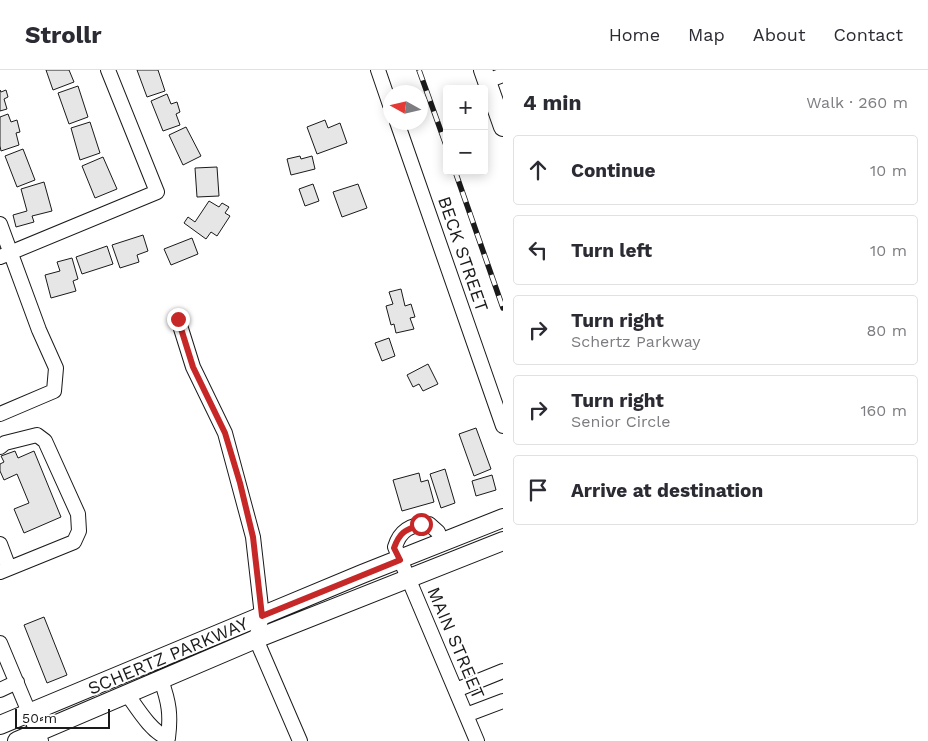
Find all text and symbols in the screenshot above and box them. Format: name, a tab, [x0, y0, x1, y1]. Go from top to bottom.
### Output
text: Strollr	[25, 21, 102, 49]
text: Home	[609, 24, 660, 45]
text: Map	[688, 24, 725, 45]
text: About	[753, 24, 805, 45]
text: Contact	[833, 24, 903, 45]
north arrow	[383, 85, 428, 130]
map controls	[443, 85, 488, 175]
button: +	[443, 85, 488, 130]
text: 4 min	[523, 90, 581, 115]
text: Walk · 260 m	[806, 93, 908, 112]
button: −	[443, 130, 488, 175]
icon: ahead	[524, 156, 552, 184]
text: Continue	[571, 159, 655, 182]
text: 10 m	[870, 161, 907, 180]
street label: BECK STREET	[434, 193, 493, 314]
icon: left	[524, 236, 552, 264]
text: Turn left	[571, 239, 652, 262]
text: 10 m	[870, 241, 907, 260]
route end	[167, 308, 190, 331]
text: Turn right	[571, 309, 664, 332]
icon: right	[524, 316, 552, 344]
text: 80 m	[866, 321, 907, 340]
text: Schertz Parkway	[571, 332, 701, 351]
text: Turn right	[571, 389, 664, 412]
icon: right	[524, 396, 552, 424]
text: 160 m	[860, 401, 907, 420]
text: Senior Circle	[571, 412, 670, 431]
icon: arrive	[524, 476, 552, 504]
text: Arrive at destination	[571, 479, 763, 502]
route start	[410, 513, 433, 536]
street label: MAIN STREET	[423, 584, 490, 702]
street label: SCHERTZ PARKWAY	[85, 612, 252, 699]
scale bar	[15, 706, 110, 729]
text: 50 m	[22, 710, 57, 726]

